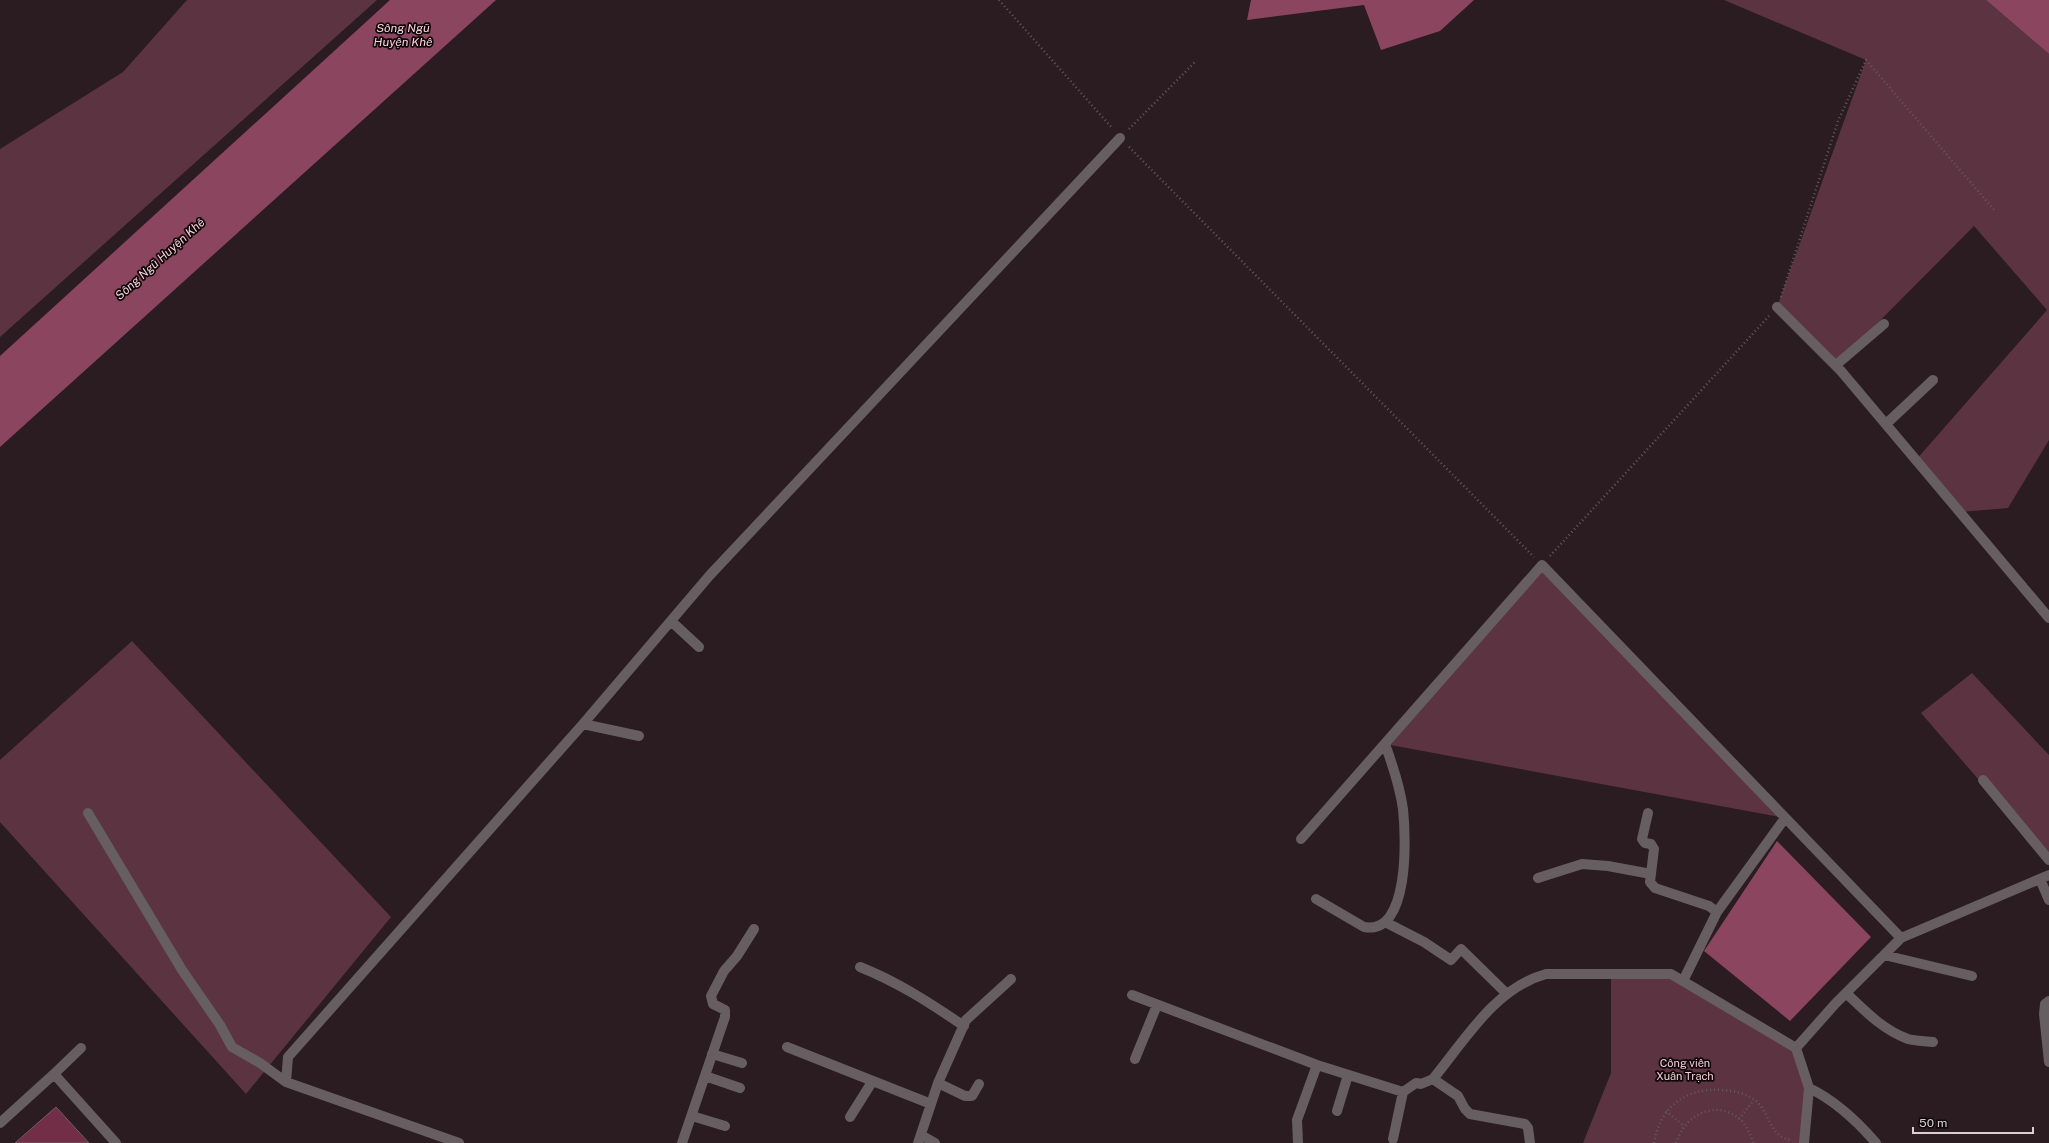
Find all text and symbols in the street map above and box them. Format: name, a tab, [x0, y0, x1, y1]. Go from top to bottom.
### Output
water label: Sông Ngũ Huyện Khê	[374, 21, 433, 49]
water label: Sông Ngũ Huyện Khê	[112, 215, 208, 303]
park label: Công viên Xuân Trạch	[1656, 1057, 1714, 1082]
scale bar	[1913, 1109, 2033, 1135]
text: 50 m	[1919, 1116, 1947, 1130]

